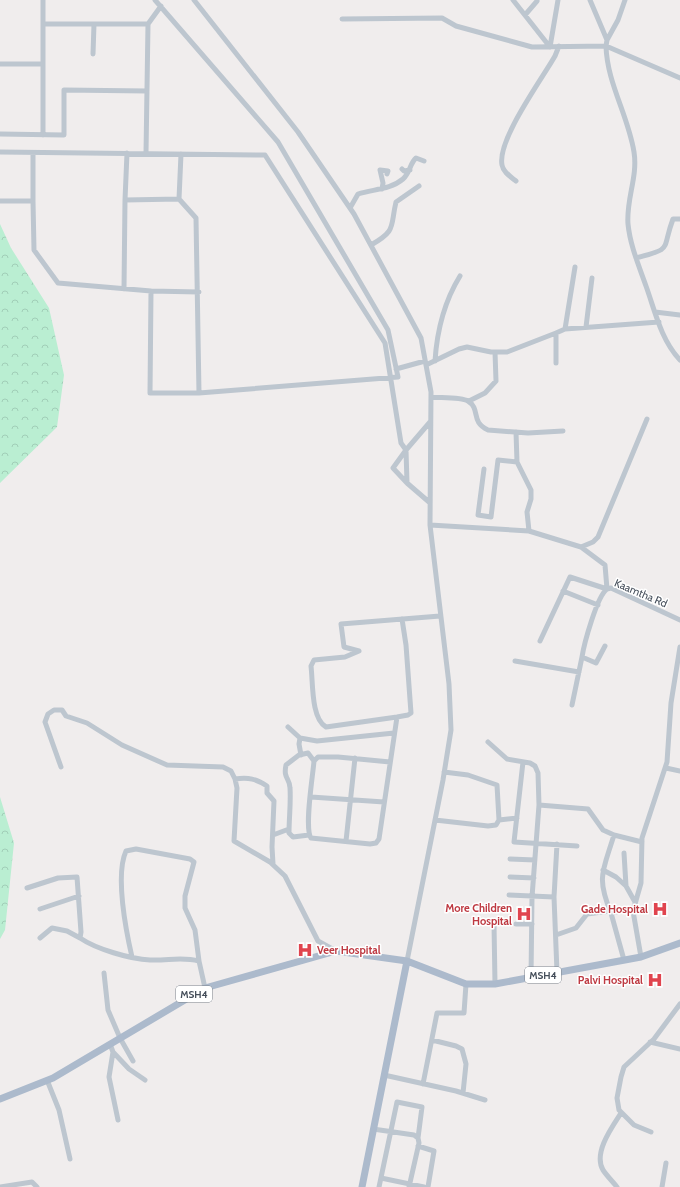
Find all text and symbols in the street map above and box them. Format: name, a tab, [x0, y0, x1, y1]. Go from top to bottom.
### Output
street label: Kaamtha Rd	[612, 576, 670, 610]
hospital icon: Gade Hospital	[651, 900, 669, 918]
place label: More Children Hospital	[445, 901, 512, 928]
place label: Gade Hospital	[581, 902, 648, 916]
hospital icon: More Children Hospital	[515, 905, 533, 923]
hospital icon: Veer Hospital	[296, 941, 314, 959]
place label: Veer Hospital	[317, 943, 381, 957]
road number: MSH4	[525, 967, 561, 983]
hospital icon: Palvi Hospital	[646, 971, 664, 989]
place label: Palvi Hospital	[578, 973, 643, 987]
road number: MSH4	[176, 986, 212, 1002]

